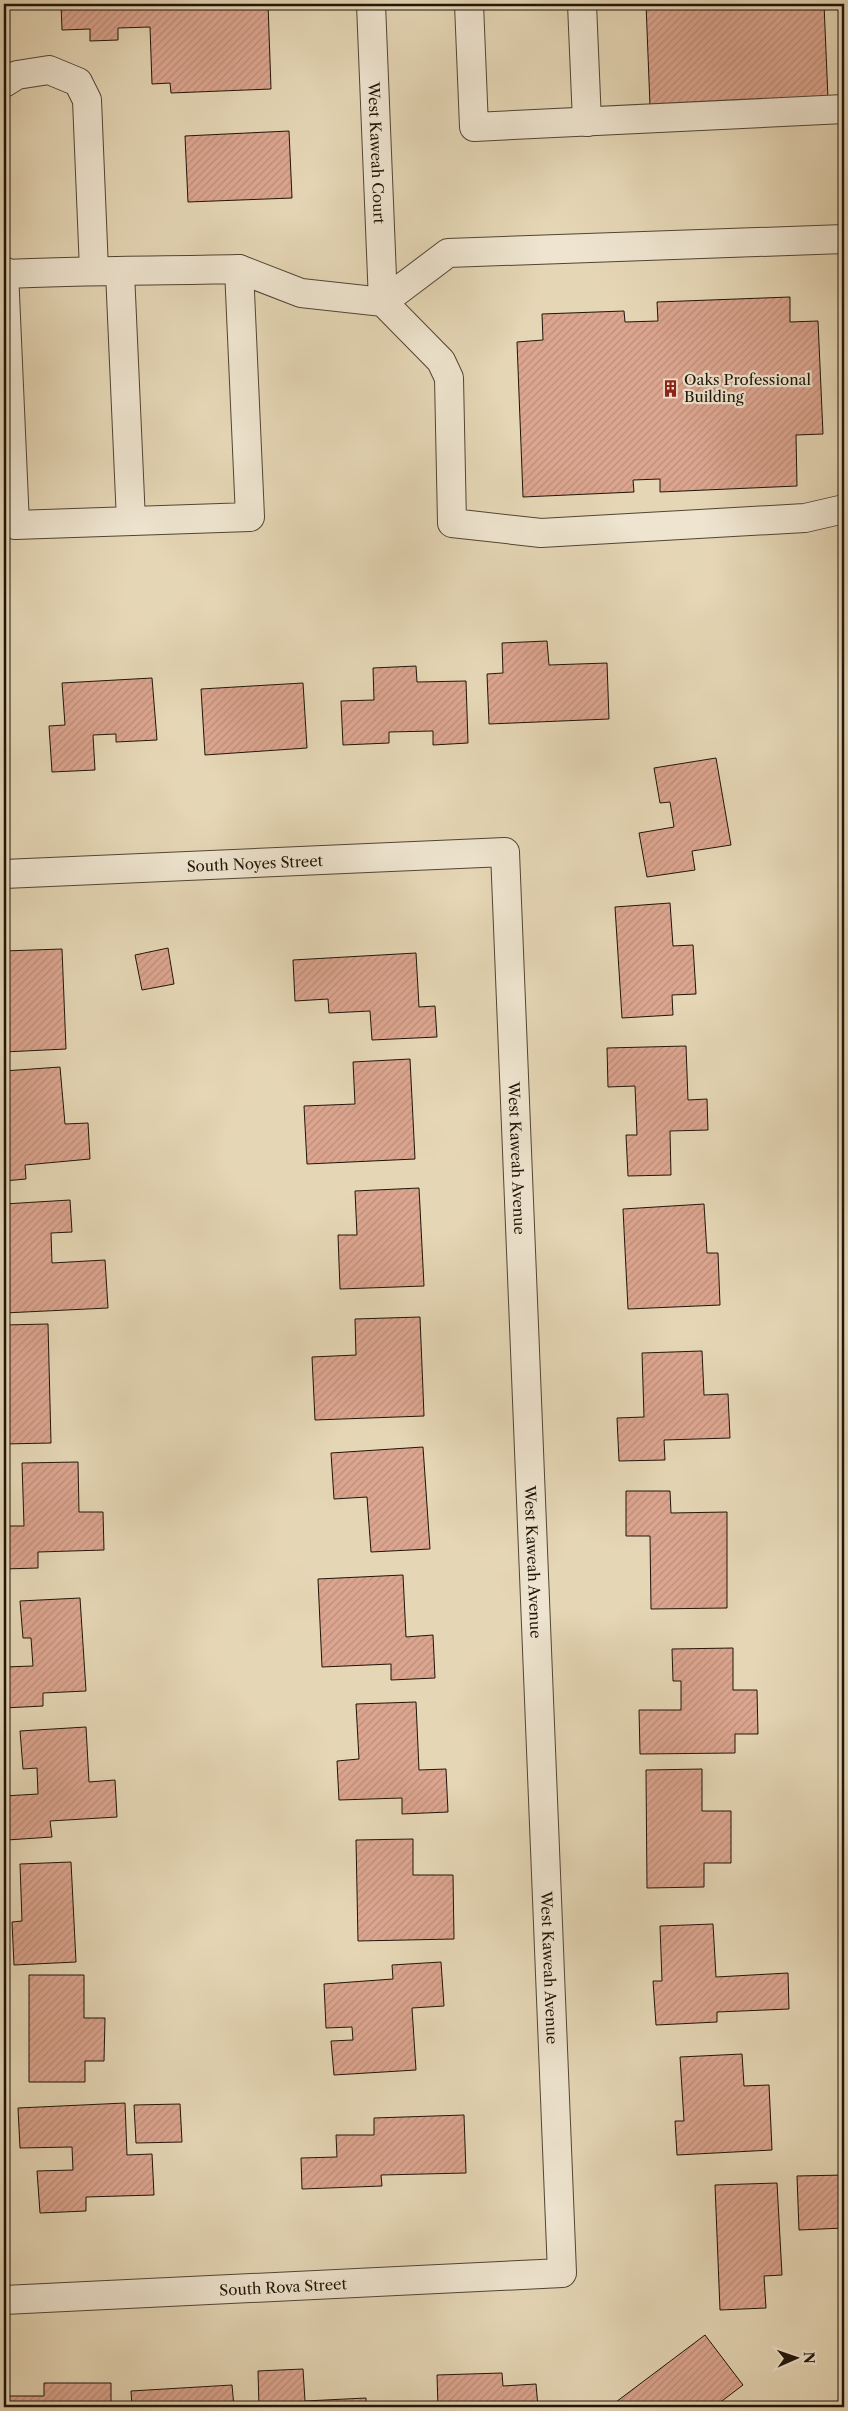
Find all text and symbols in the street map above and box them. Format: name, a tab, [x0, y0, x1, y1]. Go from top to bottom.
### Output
street label: West Kaweah Court	[365, 81, 389, 225]
place label: Oaks Professional Building	[684, 370, 811, 406]
building icon: Oaks Professional Building	[660, 378, 680, 398]
street label: South Noyes Street	[186, 850, 324, 875]
street label: West Kaweah Avenue	[505, 1080, 530, 1235]
street label: West Kaweah Avenue	[521, 1484, 546, 1639]
street label: West Kaweah Avenue	[537, 1890, 562, 2044]
street label: South Rova Street	[219, 2274, 348, 2300]
north arrow	[770, 2334, 820, 2384]
text: N	[800, 2351, 818, 2364]

